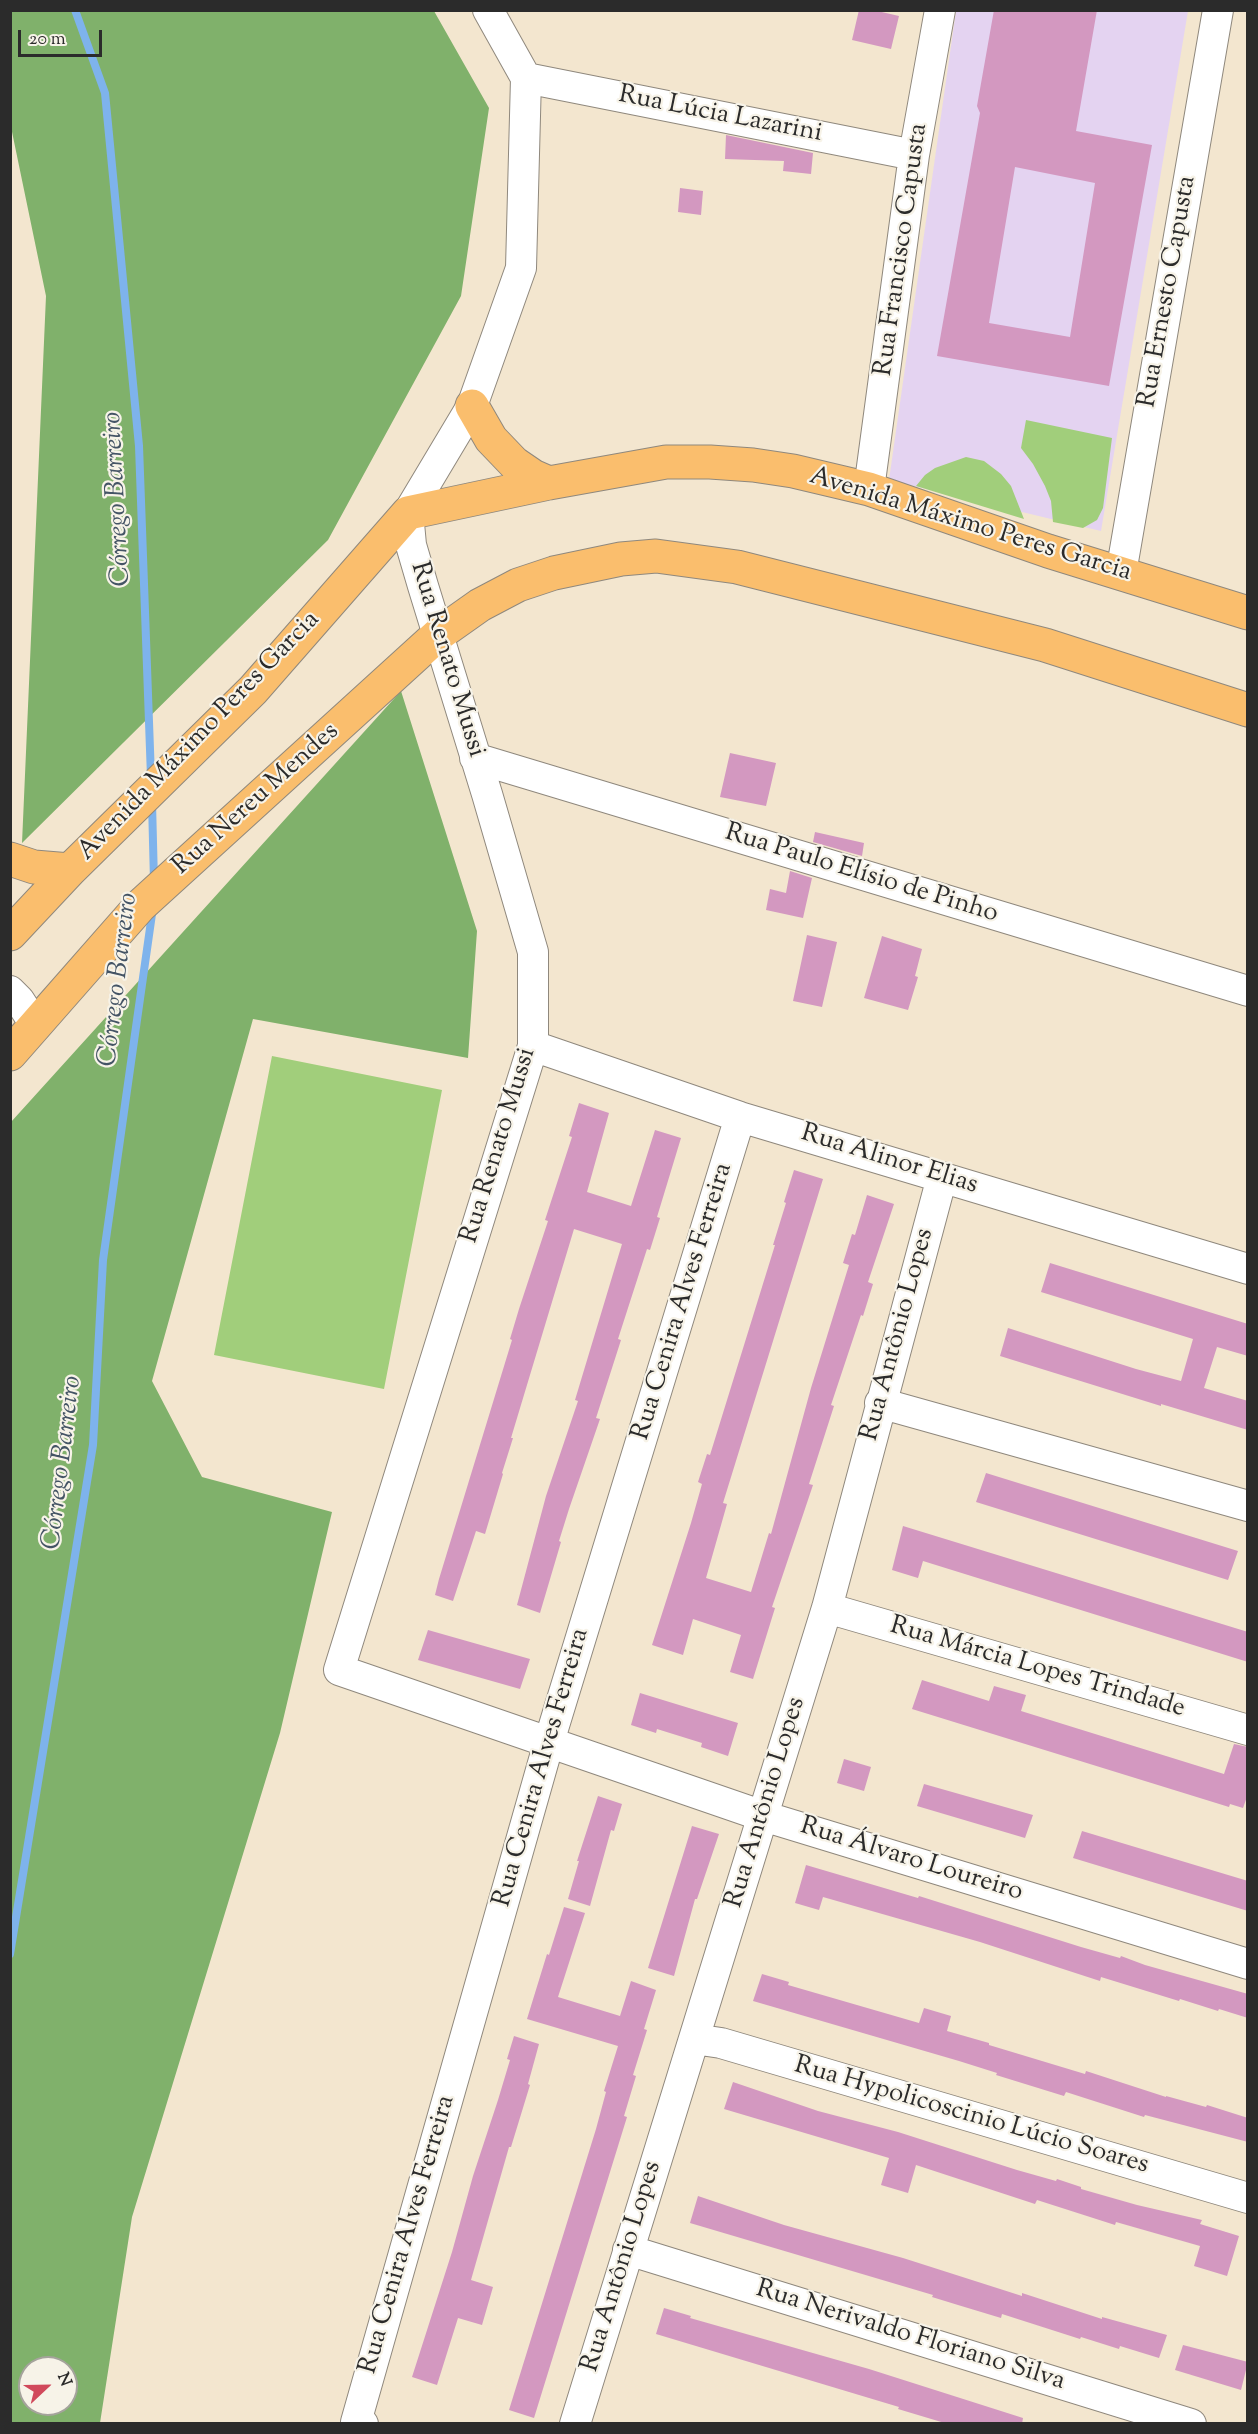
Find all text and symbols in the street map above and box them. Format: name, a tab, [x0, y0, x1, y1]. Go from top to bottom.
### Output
scale bar	[21, 18, 105, 56]
text: 20 m	[29, 27, 66, 53]
street label: Rua Lúcia Lazarini	[616, 81, 824, 151]
street label: Rua Francisco Capusta	[870, 122, 936, 378]
street label: Rua Ernesto Capusta	[1133, 174, 1205, 410]
water label: Córrego Barreiro	[98, 411, 140, 587]
street label: Avenida Máximo Peres Garcia	[805, 462, 1135, 590]
street label: Rua Renato Mussi	[401, 559, 491, 761]
street label: Avenida Máximo Peres Garcia	[72, 606, 328, 868]
street label: Rua Nereu Mendes	[167, 717, 347, 883]
street label: Rua Paulo Elísio de Pinho	[721, 819, 1001, 931]
water label: Córrego Barreiro	[93, 891, 147, 1069]
street label: Rua Renato Mussi	[455, 1045, 545, 1247]
street label: Rua Alinor Elias	[797, 1119, 981, 1203]
street label: Rua Cenira Alves Ferreira	[627, 1160, 741, 1444]
street label: Rua Antônio Lopes	[856, 1225, 942, 1445]
water label: Córrego Barreiro	[37, 1374, 91, 1552]
street label: Rua Márcia Lopes Trindade	[886, 1612, 1188, 1726]
street label: Rua Cenira Alves Ferreira	[488, 1625, 598, 1911]
street label: Rua Antônio Lopes	[720, 1694, 814, 1912]
street label: Rua Álvaro Loureiro	[796, 1812, 1026, 1910]
street label: Rua Hypolicoscinio Lúcio Soares	[790, 2051, 1152, 2183]
street label: Rua Cenira Alves Ferreira	[354, 2092, 464, 2378]
street label: Rua Antônio Lopes	[576, 2158, 670, 2376]
street label: Rua Nerivaldo Floriano Silva	[752, 2275, 1068, 2399]
north arrow	[18, 2356, 78, 2416]
text: N	[50, 2370, 76, 2390]

